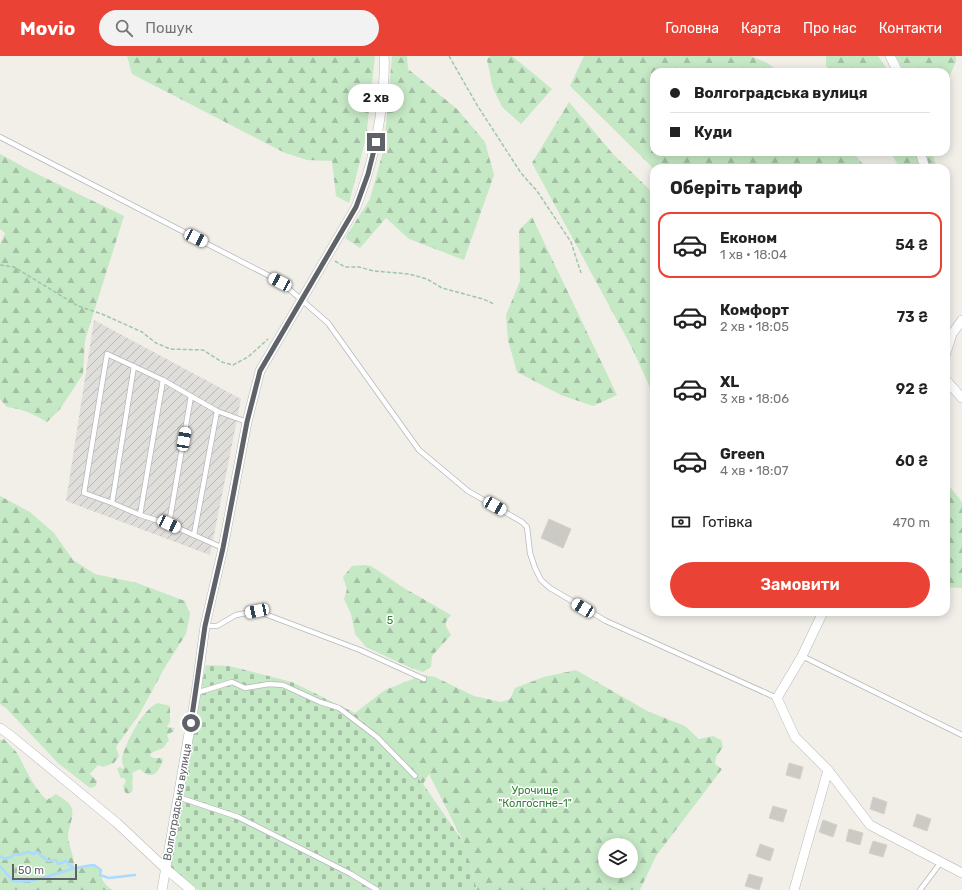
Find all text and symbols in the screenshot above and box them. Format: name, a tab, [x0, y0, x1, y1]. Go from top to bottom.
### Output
search box	[99, 10, 379, 46]
text: Movio	[20, 17, 75, 40]
icon: search	[113, 17, 135, 39]
text: Пошук	[145, 19, 193, 37]
text: Головна	[665, 20, 719, 37]
text: Карта	[741, 20, 781, 37]
text: Про нас	[803, 20, 857, 37]
text: Контакти	[879, 20, 942, 37]
callout: 2 хв	[348, 84, 404, 112]
text: Волгоградська вулиця	[694, 84, 868, 102]
text: 2 хв	[363, 90, 389, 105]
text: Куди	[694, 123, 732, 141]
route end	[367, 133, 385, 151]
text: Оберіть тариф	[670, 177, 803, 199]
car	[183, 227, 209, 249]
icon: car	[672, 227, 708, 263]
text: Економ	[720, 229, 777, 247]
text: 54 ₴	[895, 236, 928, 254]
text: 1 хв · 18:04	[720, 247, 787, 262]
car	[267, 271, 293, 293]
icon: car	[672, 299, 708, 335]
text: Комфорт	[720, 301, 789, 319]
text: 73 ₴	[897, 308, 928, 326]
text: 2 хв · 18:05	[720, 319, 789, 334]
icon: car	[672, 371, 708, 407]
text: XL	[720, 373, 739, 391]
text: 92 ₴	[896, 380, 928, 398]
text: 3 хв · 18:06	[720, 391, 789, 406]
car	[176, 426, 192, 452]
icon: car	[672, 443, 708, 479]
text: Green	[720, 445, 765, 463]
text: 60 ₴	[895, 452, 928, 470]
text: 4 хв · 18:07	[720, 463, 788, 478]
car	[482, 495, 508, 517]
icon: cash	[670, 511, 692, 533]
car	[156, 513, 182, 535]
text: Готівка	[702, 513, 753, 531]
text: 470 m	[892, 515, 930, 530]
button: Замовити	[670, 562, 930, 608]
car	[570, 597, 596, 619]
car	[244, 603, 270, 619]
park label: 5	[387, 614, 394, 627]
route start	[182, 714, 200, 732]
street label: Волгоградська вулиця	[161, 742, 194, 862]
park label: Урочище "Колгоспне-1"	[498, 784, 572, 810]
map controls	[598, 838, 638, 878]
button: layers	[598, 838, 638, 878]
scale bar	[12, 862, 77, 881]
text: 50 m	[18, 864, 44, 877]

